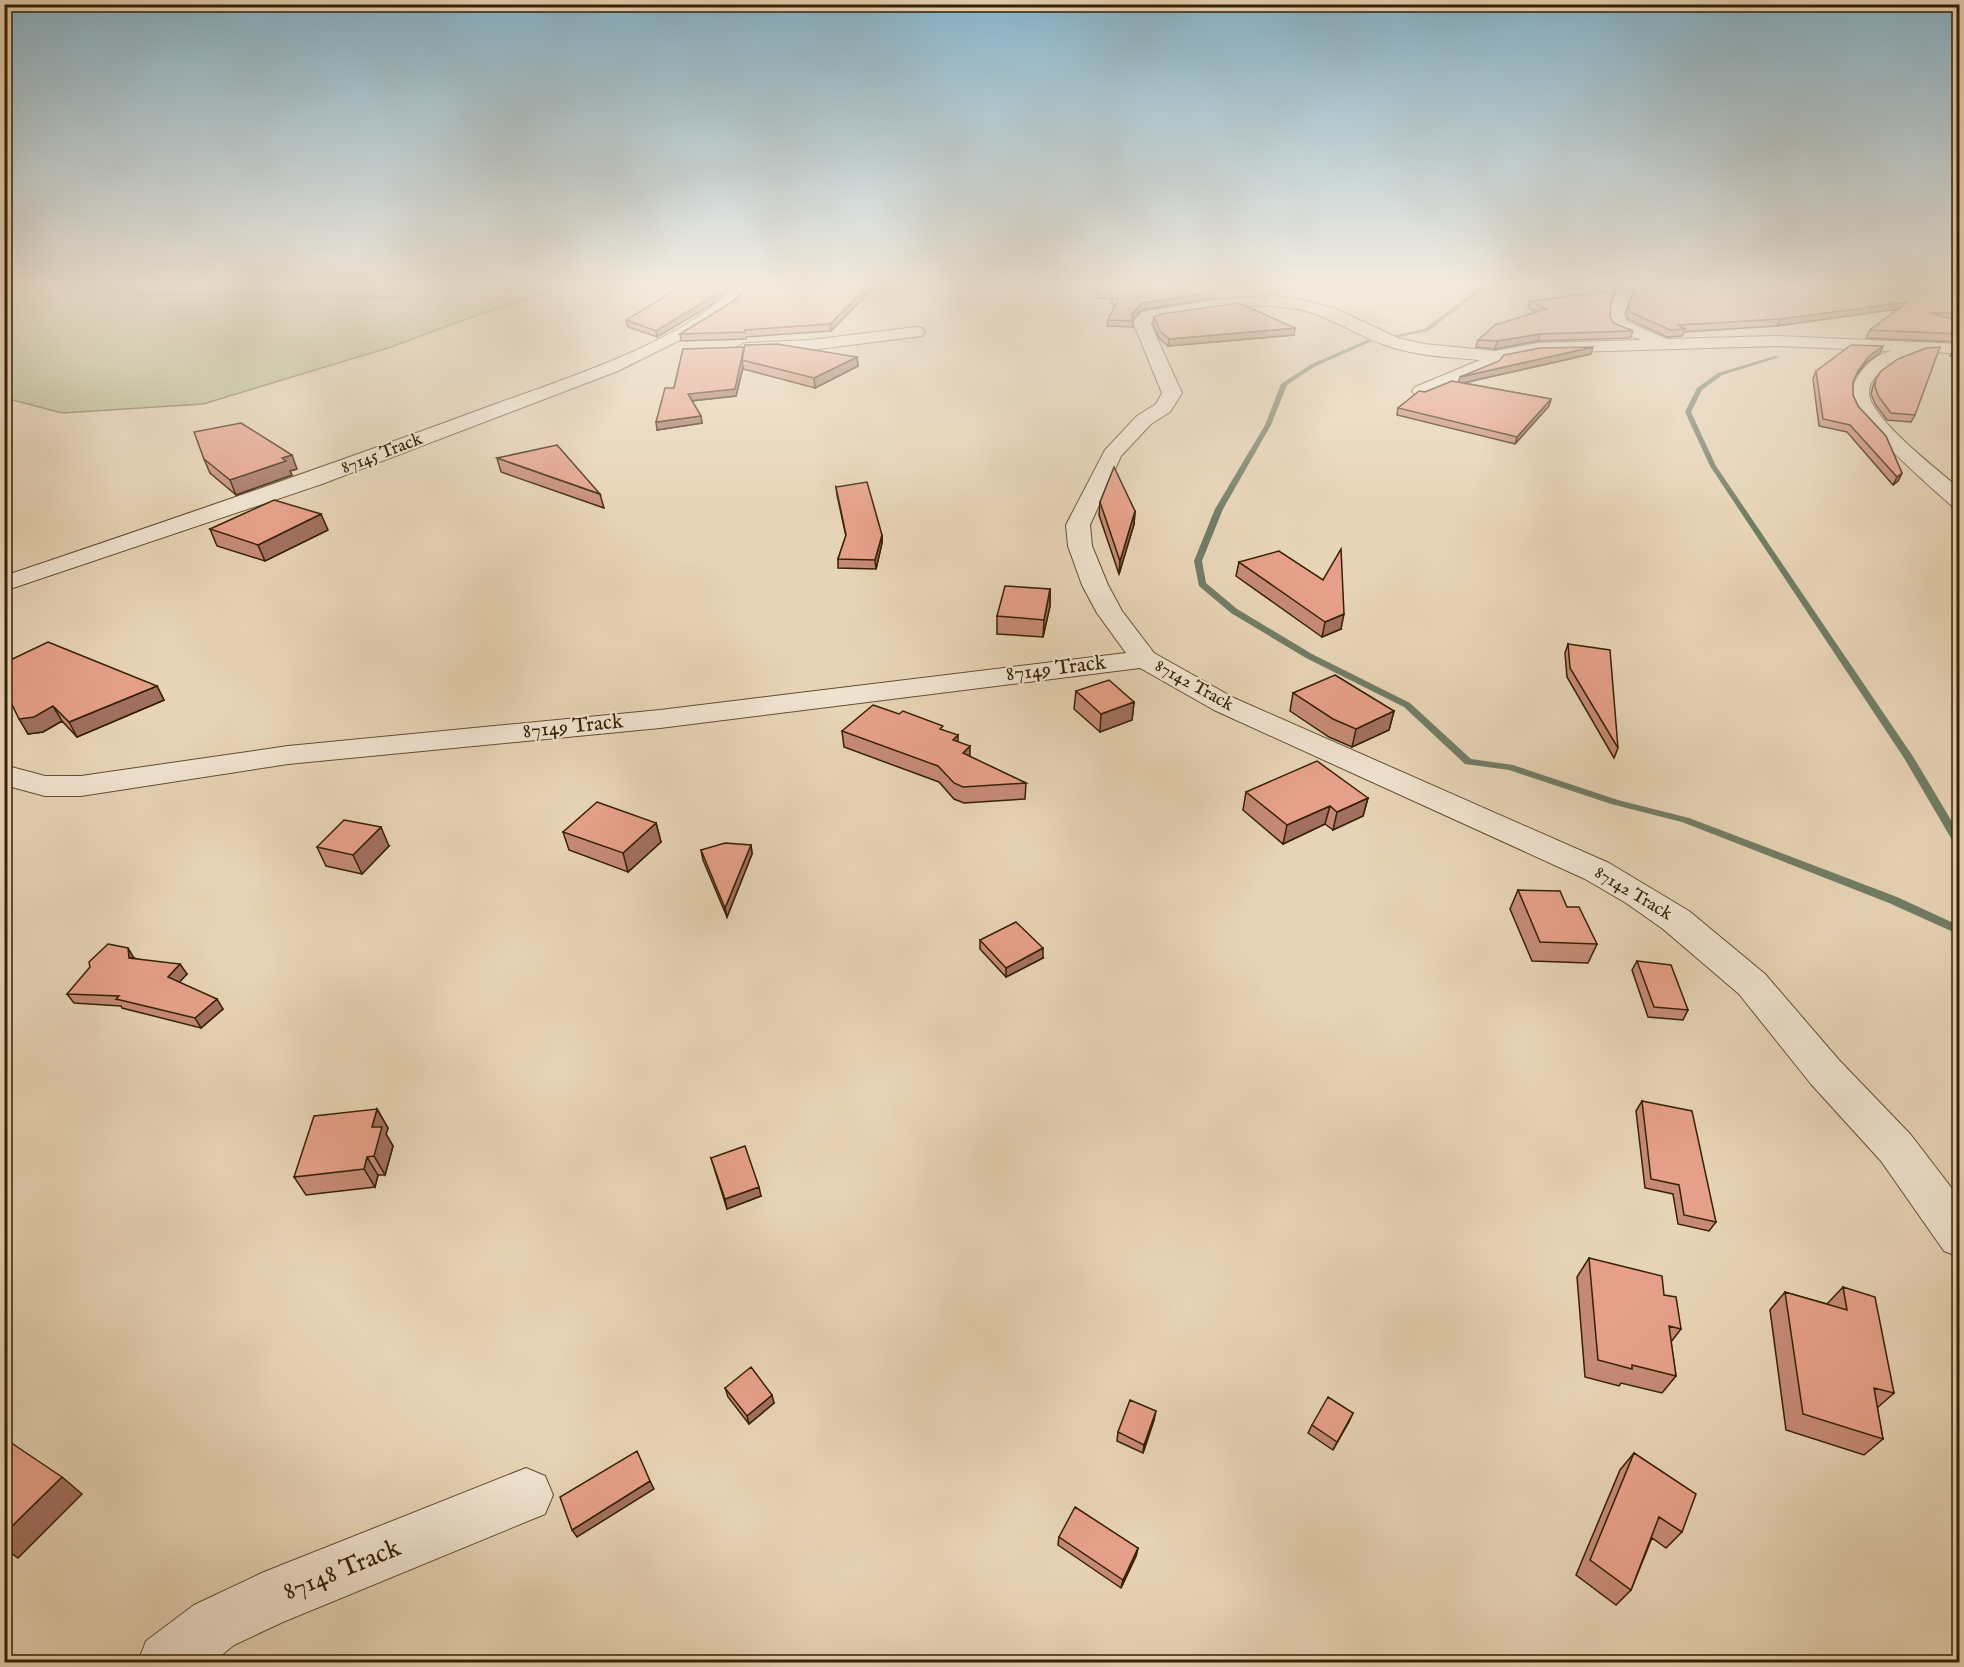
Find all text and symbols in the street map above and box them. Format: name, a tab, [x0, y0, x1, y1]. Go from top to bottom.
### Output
street label: 87145 Track	[338, 428, 426, 480]
street label: 87149 Track	[1004, 649, 1108, 689]
street label: 87142 Track	[1150, 655, 1238, 717]
street label: 87149 Track	[522, 708, 625, 746]
street label: 87142 Track	[1590, 862, 1676, 926]
street label: 87148 Track	[279, 1531, 406, 1608]

